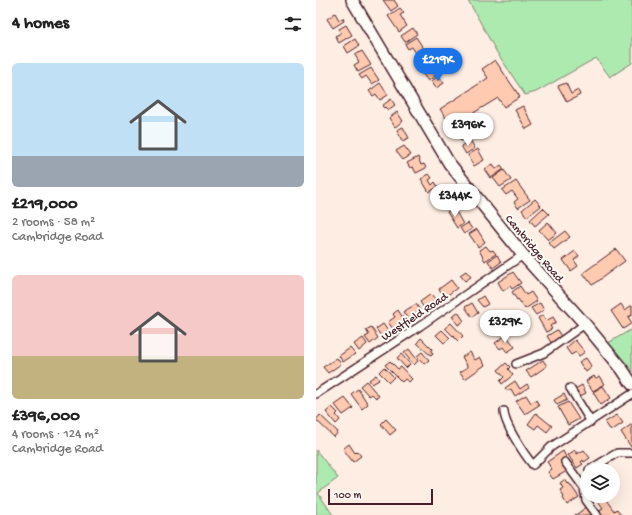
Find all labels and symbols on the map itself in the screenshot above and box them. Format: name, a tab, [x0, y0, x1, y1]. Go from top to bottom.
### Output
pin: £219K	[410, 48, 466, 82]
pin: £396K	[440, 113, 496, 147]
pin: £344K	[427, 184, 483, 218]
street label: Cambridge Road	[501, 213, 566, 287]
street label: Westfield Road	[379, 290, 452, 345]
pin: £329K	[477, 310, 533, 344]
scale bar	[328, 487, 433, 506]

